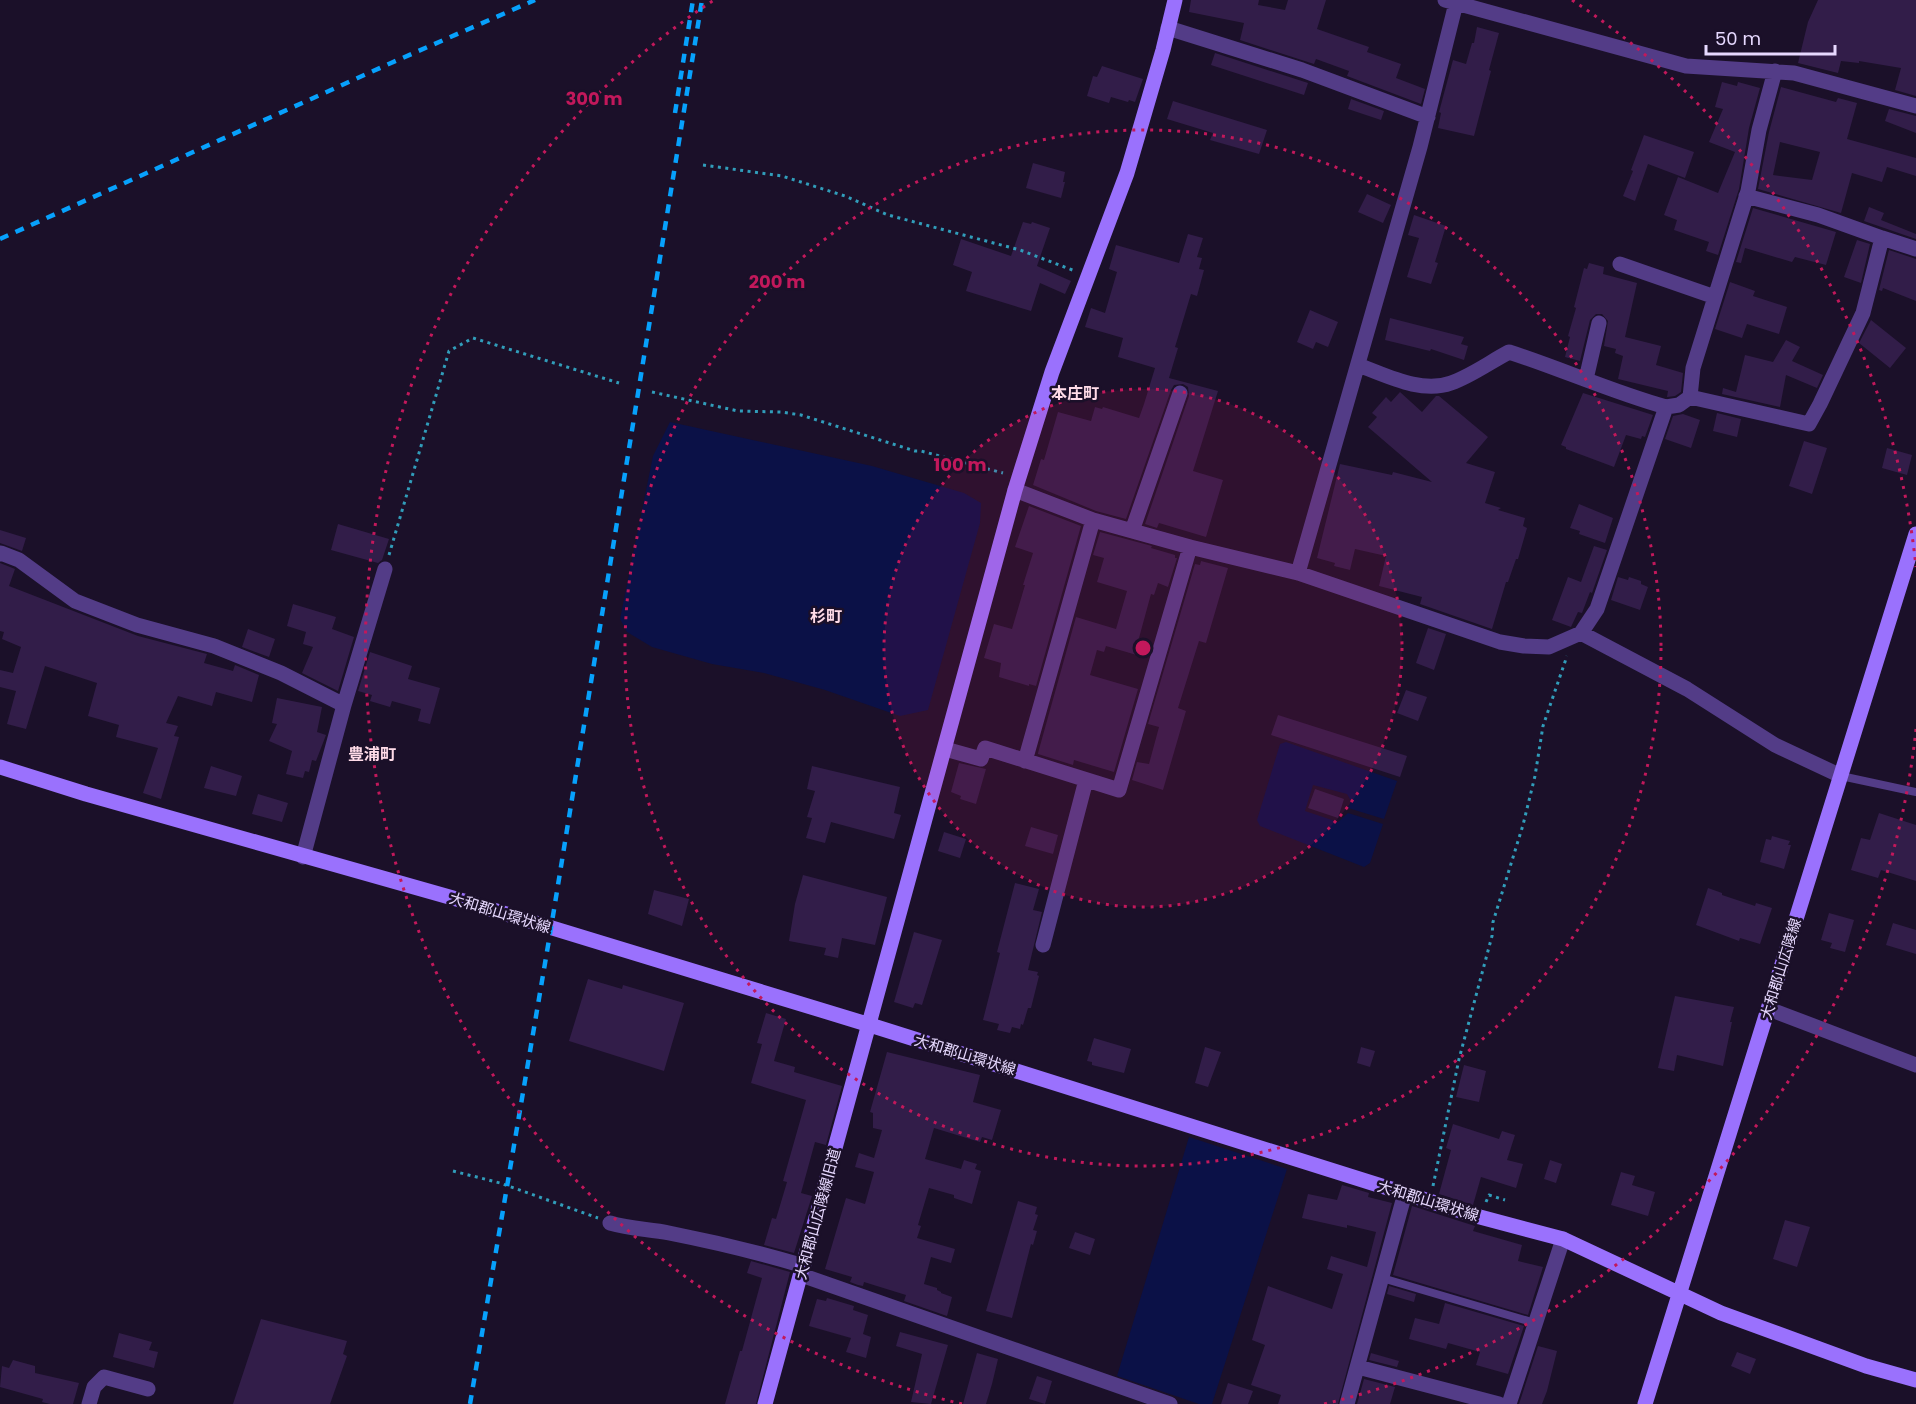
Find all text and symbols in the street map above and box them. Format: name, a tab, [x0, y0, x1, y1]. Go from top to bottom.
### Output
scale bar	[1706, 18, 1835, 56]
text: 50 m	[1715, 26, 1761, 51]
text: 300 m	[565, 86, 623, 111]
text: 200 m	[749, 269, 805, 294]
district label: 本庄町	[1051, 382, 1099, 405]
text: 100 m	[933, 452, 987, 477]
district label: 杉町	[810, 605, 842, 628]
centre of rings	[1133, 638, 1153, 658]
district label: 豊浦町	[348, 743, 396, 766]
street label: 大和郡山環状線	[447, 887, 553, 938]
street label: 大和郡山広陵線	[1755, 916, 1806, 1022]
street label: 大和郡山環状線	[912, 1029, 1018, 1080]
street label: 大和郡山広陵線旧道	[790, 1146, 845, 1282]
street label: 大和郡山環状線	[1375, 1175, 1481, 1226]

